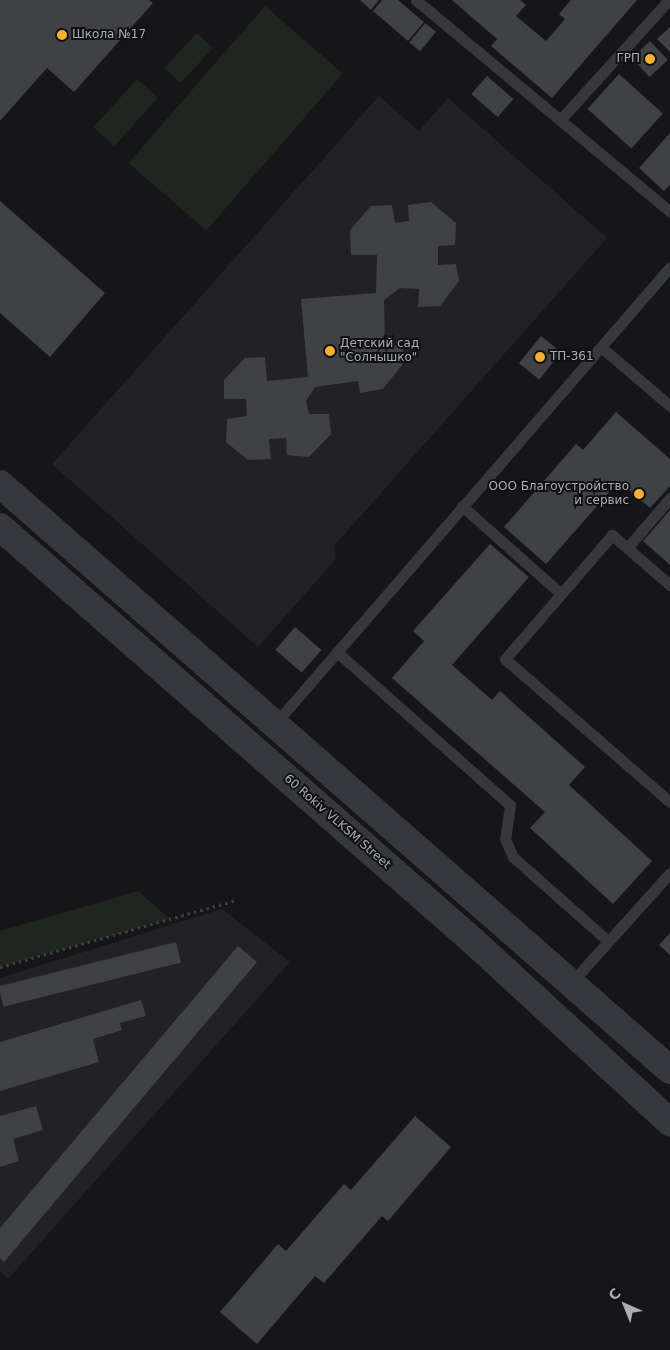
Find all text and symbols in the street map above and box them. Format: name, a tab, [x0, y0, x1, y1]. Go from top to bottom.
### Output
place label: Школа №17	[72, 28, 146, 42]
marker: Школа №17	[56, 29, 68, 41]
place label: ГРП	[616, 52, 640, 66]
marker: ГРП	[644, 53, 656, 65]
place label: Детский сад "Солнышко"	[340, 337, 419, 365]
marker: Детский сад "Солнышко"	[324, 345, 336, 357]
place label: ТП-361	[550, 350, 594, 364]
marker: ТП-361	[534, 351, 546, 363]
place label: ООО Благоустройство и сервис	[488, 480, 629, 508]
marker: ООО Благоустройство и сервис	[633, 488, 645, 500]
street label: 60 Rokiv VLKSM Street	[281, 772, 393, 872]
north arrow	[600, 1280, 650, 1330]
text: С	[605, 1285, 624, 1304]

